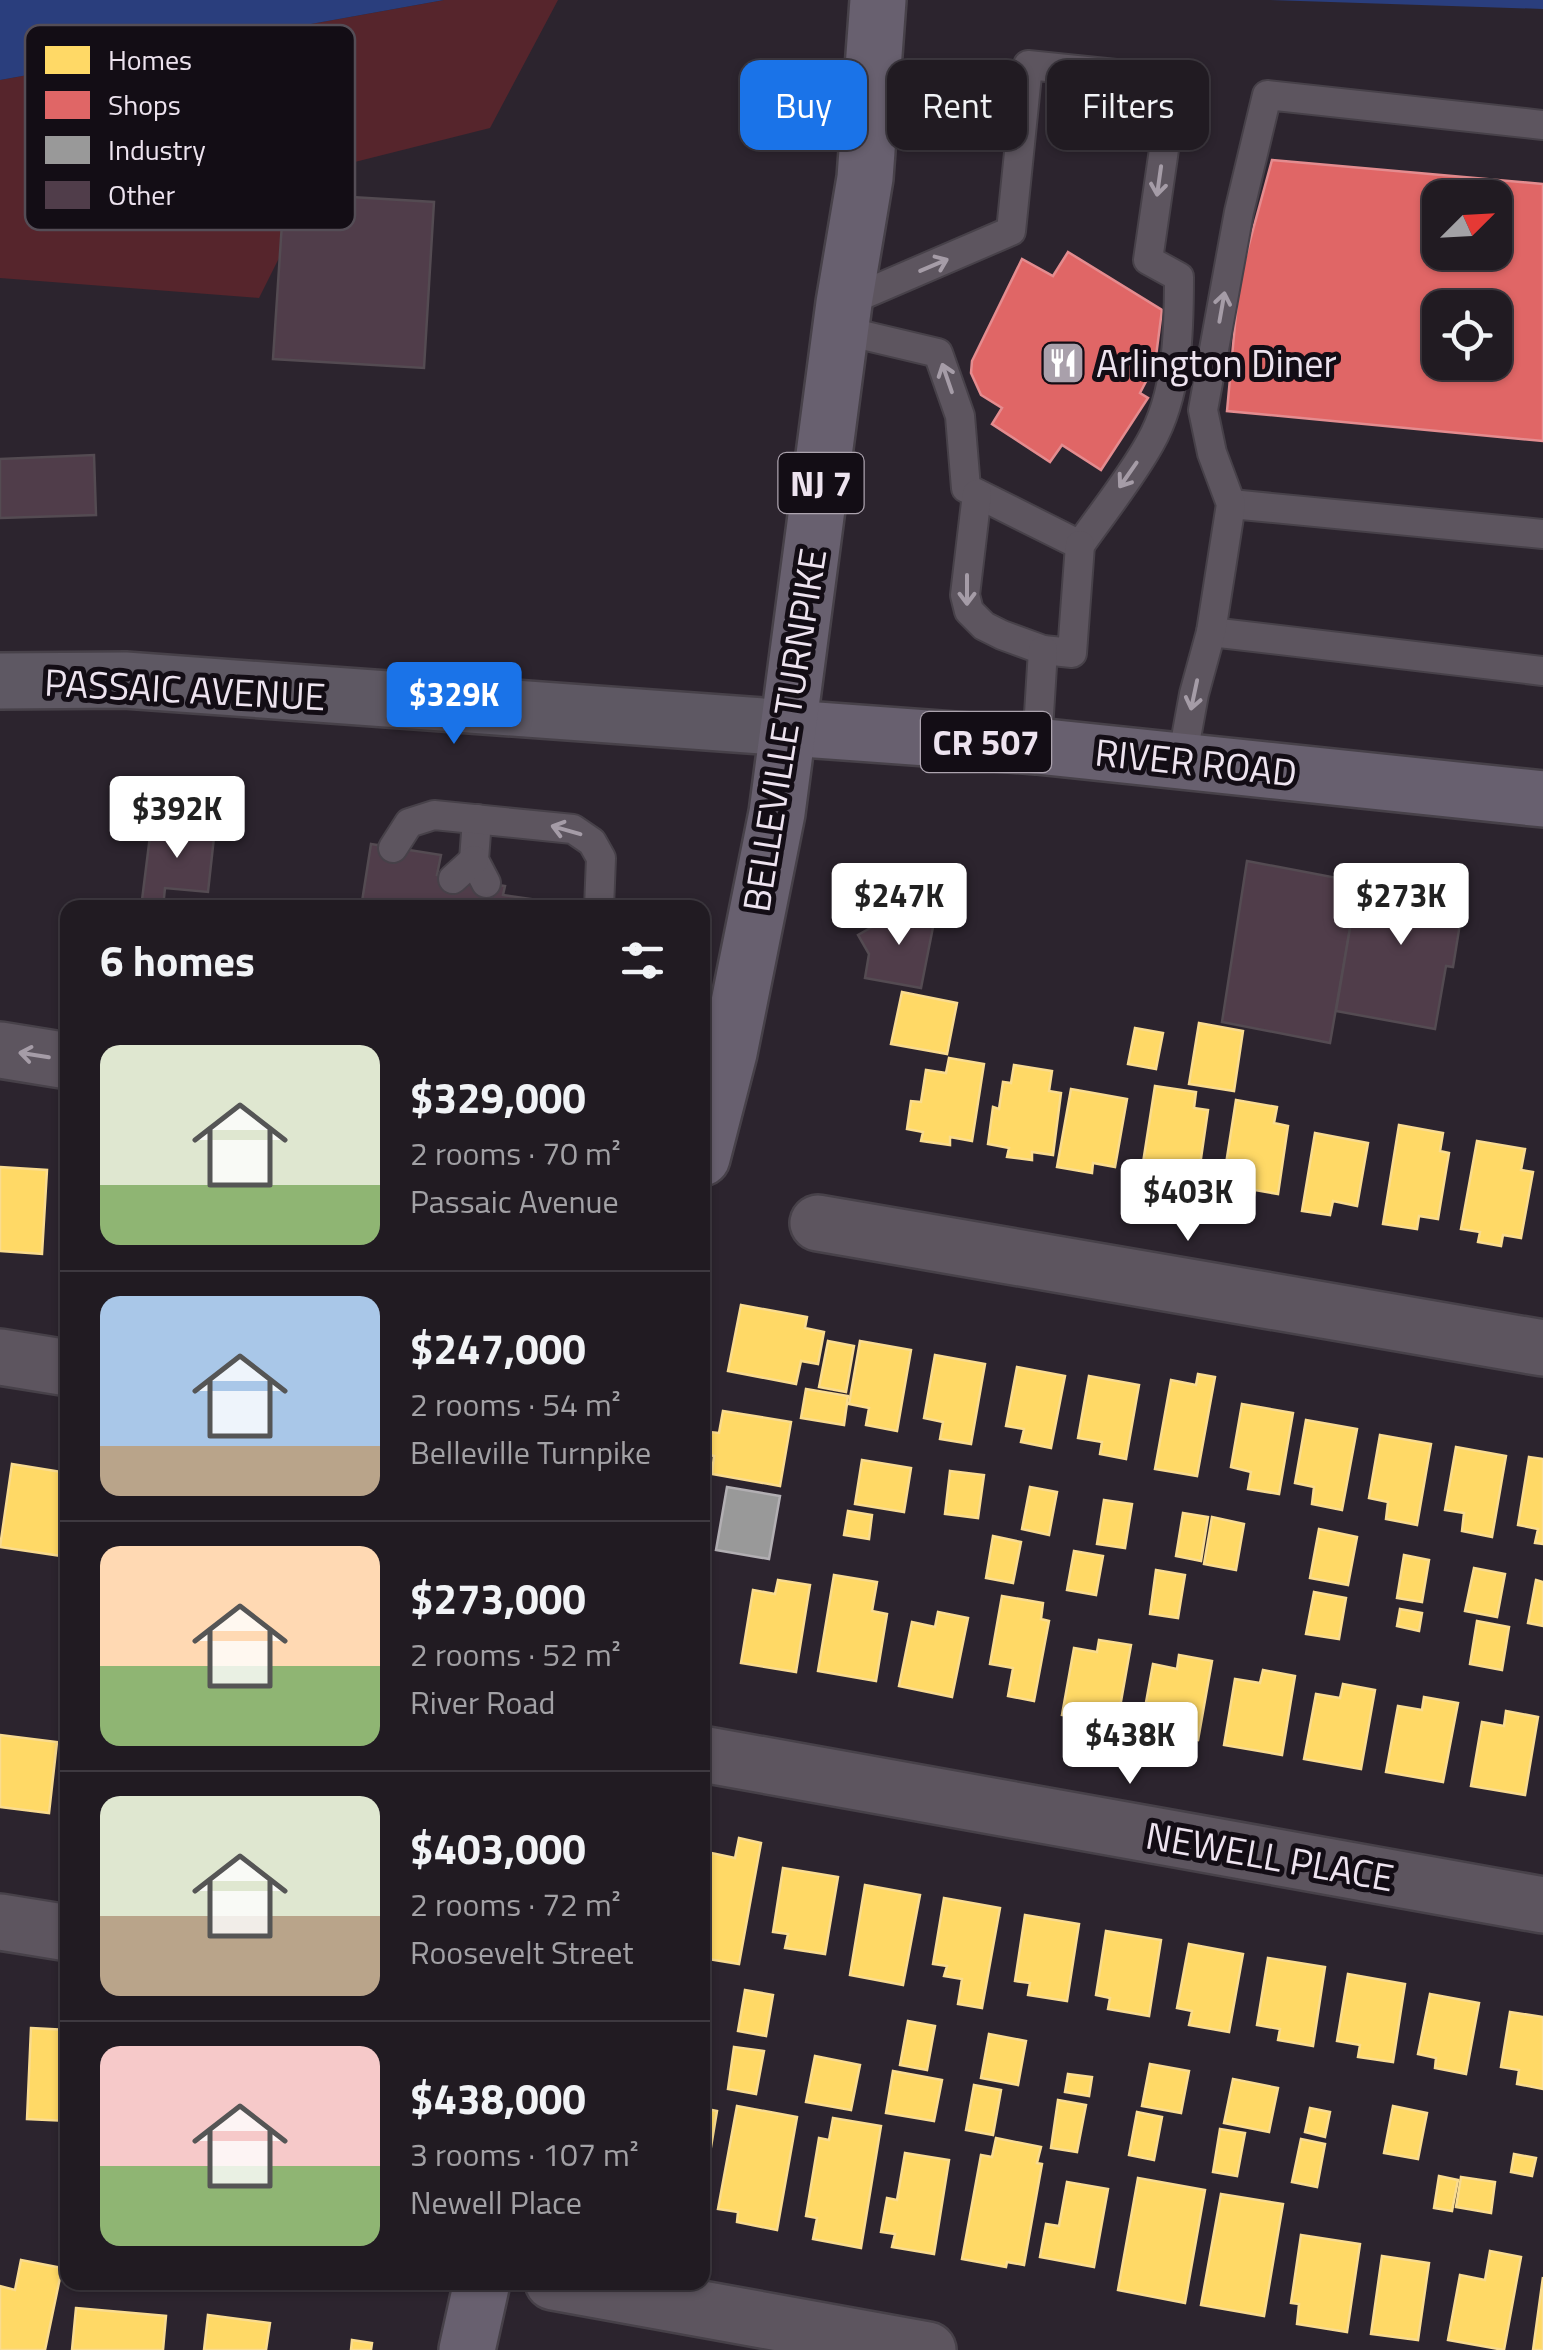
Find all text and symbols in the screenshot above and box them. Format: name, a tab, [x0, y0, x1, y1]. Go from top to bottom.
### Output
legend	[25, 25, 355, 230]
text: Homes	[108, 38, 192, 81]
chip: Buy	[740, 60, 867, 150]
chip: Rent	[887, 60, 1027, 150]
chip: Filters	[1047, 60, 1209, 150]
text: Shops	[108, 83, 181, 126]
text: Industry	[108, 128, 206, 171]
one-way arrow	[1150, 164, 1168, 197]
text: Other	[108, 173, 175, 216]
north arrow	[1422, 180, 1512, 270]
map controls	[1422, 180, 1512, 380]
one-way arrow	[918, 255, 949, 273]
button: locate	[1422, 290, 1512, 380]
one-way arrow	[1213, 291, 1232, 324]
place label: Arlington Diner	[1096, 334, 1337, 392]
restaurant icon: Arlington Diner	[1040, 340, 1086, 386]
one-way arrow	[936, 362, 954, 394]
road number: NJ 7	[778, 453, 864, 513]
one-way arrow	[1118, 461, 1139, 489]
street label: BELLEVILLE TURNPIKE	[727, 544, 841, 916]
one-way arrow	[958, 573, 976, 606]
street label: PASSAIC AVENUE	[43, 653, 327, 725]
pin: $329K	[384, 662, 524, 747]
text: $329K	[409, 670, 499, 718]
one-way arrow	[1184, 678, 1203, 710]
road number: CR 507	[921, 712, 1051, 772]
street label: RIVER ROAD	[1092, 723, 1300, 801]
pin: $392K	[107, 776, 247, 861]
text: $392K	[132, 784, 222, 832]
one-way arrow	[551, 819, 582, 838]
pin: $247K	[829, 863, 969, 948]
pin: $273K	[1331, 863, 1471, 948]
text: $247K	[854, 871, 944, 919]
text: $273K	[1356, 871, 1446, 919]
text: 6 homes	[100, 928, 255, 992]
icon: filters	[615, 933, 670, 988]
one-way arrow	[18, 1046, 50, 1064]
text: $329,000	[410, 1065, 586, 1129]
icon: home	[180, 1085, 300, 1205]
text: 2 rooms · 70 m²	[410, 1129, 621, 1177]
pin: $403K	[1118, 1159, 1258, 1244]
text: $403K	[1143, 1167, 1233, 1215]
text: Passaic Avenue	[410, 1177, 619, 1225]
text: $247,000	[410, 1316, 586, 1380]
icon: home	[180, 1336, 300, 1456]
text: 2 rooms · 54 m²	[410, 1380, 621, 1428]
text: Belleville Turnpike	[410, 1428, 651, 1476]
text: $273,000	[410, 1566, 586, 1630]
icon: home	[180, 1586, 300, 1706]
text: 2 rooms · 52 m²	[410, 1630, 621, 1678]
text: River Road	[410, 1678, 555, 1726]
pin: $438K	[1060, 1702, 1200, 1787]
text: $438K	[1085, 1710, 1175, 1758]
street label: NEWELL PLACE	[1141, 1806, 1399, 1906]
text: $403,000	[410, 1816, 586, 1880]
icon: home	[180, 1836, 300, 1956]
text: 2 rooms · 72 m²	[410, 1880, 621, 1928]
text: Roosevelt Street	[410, 1928, 633, 1976]
text: $438,000	[410, 2066, 586, 2130]
icon: home	[180, 2086, 300, 2206]
text: 3 rooms · 107 m²	[410, 2130, 639, 2178]
text: Newell Place	[410, 2178, 582, 2226]

